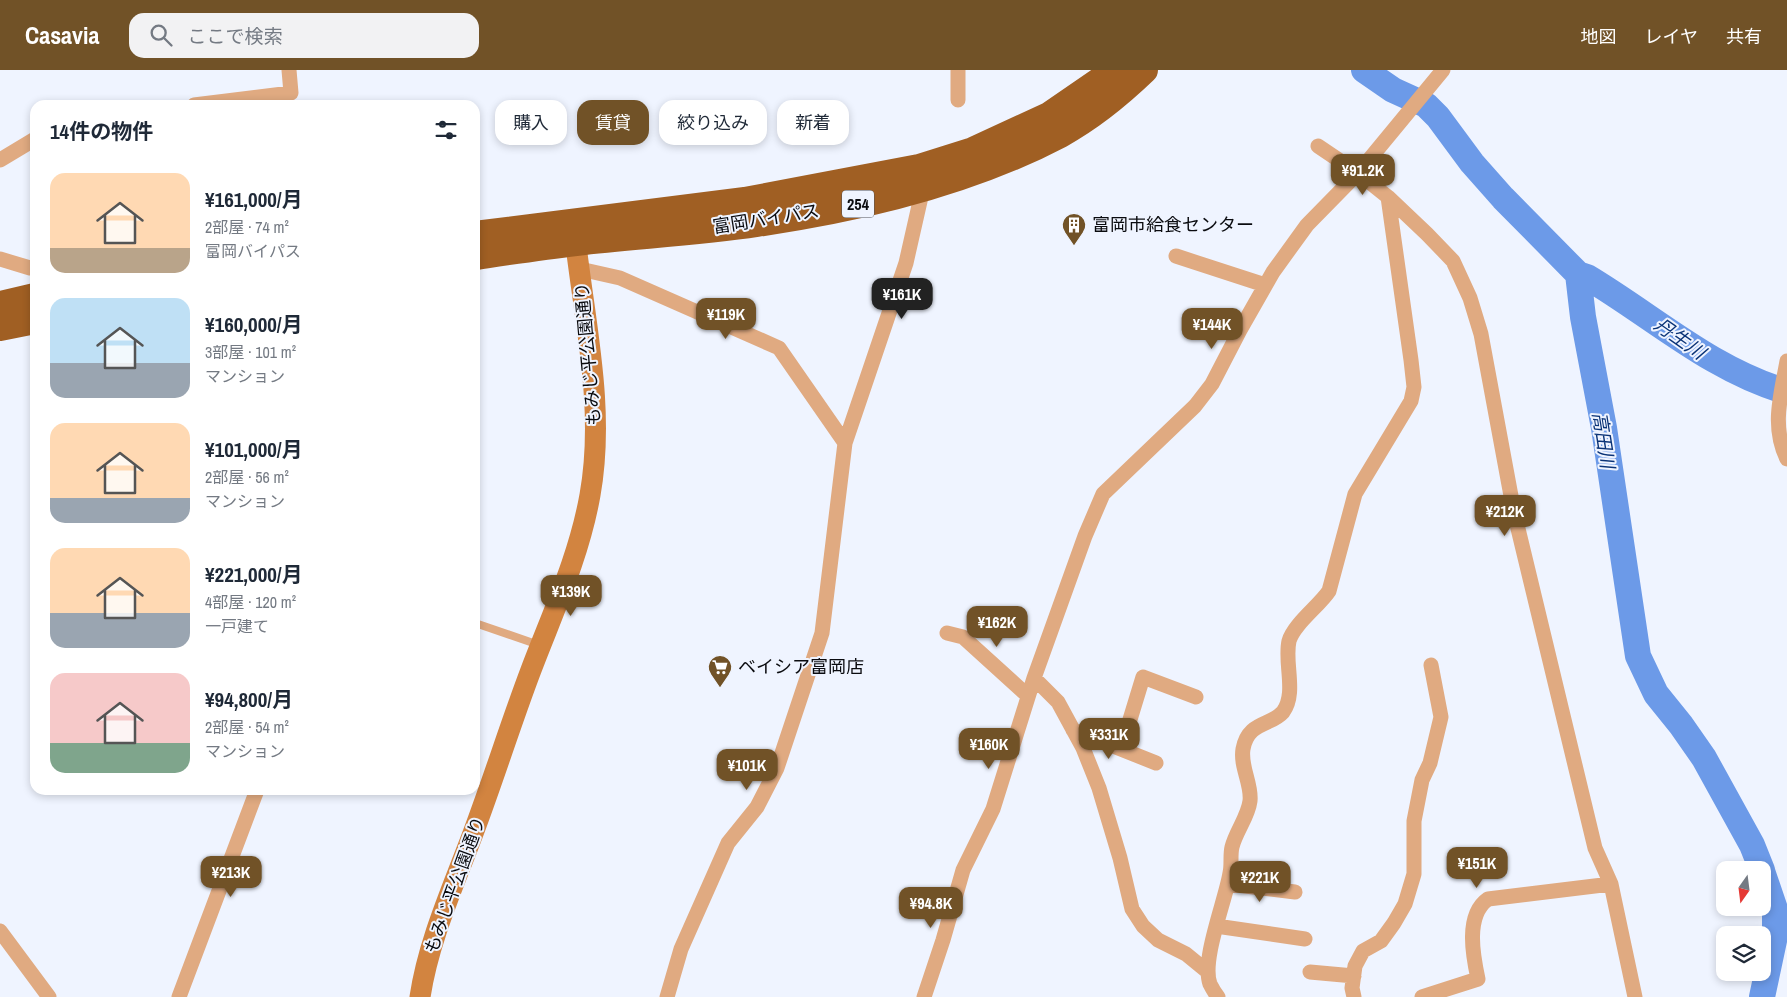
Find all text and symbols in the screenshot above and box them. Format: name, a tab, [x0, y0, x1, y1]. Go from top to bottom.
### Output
search box	[129, 13, 479, 58]
text: Casavia	[25, 19, 99, 51]
icon: search	[147, 21, 175, 49]
text: ここで検索	[187, 23, 282, 49]
text: 地図	[1581, 24, 1617, 49]
text: レイヤ	[1645, 24, 1698, 49]
text: 共有	[1726, 24, 1762, 49]
chip: 購入	[495, 100, 567, 145]
chip: 賃貸	[577, 100, 649, 145]
chip: 絞り込み	[659, 100, 767, 145]
chip: 新着	[777, 100, 849, 145]
icon: filters	[432, 116, 460, 144]
text: 14件の物件	[50, 117, 153, 146]
pin: ¥91.2K	[1322, 154, 1404, 196]
text: ¥91.2K	[1342, 159, 1384, 181]
text: ¥161,000/月	[205, 185, 303, 214]
road number: 254	[842, 190, 874, 218]
icon: home	[90, 193, 150, 253]
street label: 富岡バイパス	[711, 198, 821, 239]
building icon: 富岡市給食センター	[1061, 212, 1087, 246]
place label: 富岡市給食センター	[1092, 212, 1254, 237]
text: 2部屋 · 74 m²	[205, 216, 289, 238]
text: 富岡バイパス	[205, 240, 301, 262]
pin: ¥161K	[867, 278, 937, 320]
street label: もみじ平公園通り	[569, 281, 606, 427]
text: ¥161K	[883, 283, 921, 305]
pin: ¥119K	[691, 298, 761, 340]
text: ¥119K	[707, 303, 745, 325]
pin: ¥144K	[1177, 308, 1247, 350]
text: ¥160,000/月	[205, 310, 303, 339]
water label: 丹生川	[1649, 311, 1712, 366]
text: ¥144K	[1193, 313, 1231, 335]
icon: home	[90, 318, 150, 378]
text: 3部屋 · 101 m²	[205, 341, 296, 363]
text: マンション	[205, 365, 285, 387]
water label: 高田川	[1587, 410, 1622, 472]
text: ¥101,000/月	[205, 435, 303, 464]
icon: home	[90, 443, 150, 503]
text: 2部屋 · 56 m²	[205, 466, 289, 488]
text: マンション	[205, 490, 285, 512]
pin: ¥212K	[1470, 494, 1540, 537]
text: ¥212K	[1486, 500, 1524, 522]
text: ¥221,000/月	[205, 560, 303, 589]
icon: home	[90, 568, 150, 628]
pin: ¥139K	[536, 574, 606, 617]
text: ¥139K	[552, 580, 590, 602]
text: 4部屋 · 120 m²	[205, 591, 296, 613]
pin: ¥162K	[962, 606, 1032, 648]
text: ¥162K	[978, 611, 1016, 633]
text: 一戸建て	[205, 615, 269, 637]
supermarket icon: ベイシア富岡店	[707, 654, 733, 688]
place label: ベイシア富岡店	[738, 654, 864, 679]
text: ¥94,800/月	[205, 685, 293, 714]
icon: home	[90, 693, 150, 753]
text: 2部屋 · 54 m²	[205, 716, 289, 738]
pin: ¥331K	[1074, 718, 1144, 760]
text: ¥331K	[1090, 723, 1128, 745]
pin: ¥160K	[954, 728, 1024, 770]
text: ¥160K	[970, 733, 1008, 755]
text: マンション	[205, 740, 285, 762]
pin: ¥101K	[712, 748, 782, 791]
text: ¥101K	[728, 754, 766, 776]
street label: もみじ平公園通り	[418, 813, 491, 957]
pin: ¥151K	[1442, 846, 1512, 889]
text: ¥151K	[1458, 852, 1496, 874]
pin: ¥213K	[196, 856, 266, 898]
pin: ¥221K	[1225, 860, 1295, 903]
text: ¥213K	[212, 861, 250, 883]
north arrow	[1716, 861, 1771, 916]
map controls	[1716, 861, 1771, 981]
text: ¥221K	[1241, 866, 1279, 888]
pin: ¥94.8K	[890, 886, 972, 929]
text: ¥94.8K	[910, 892, 952, 914]
button: layers	[1716, 926, 1771, 981]

